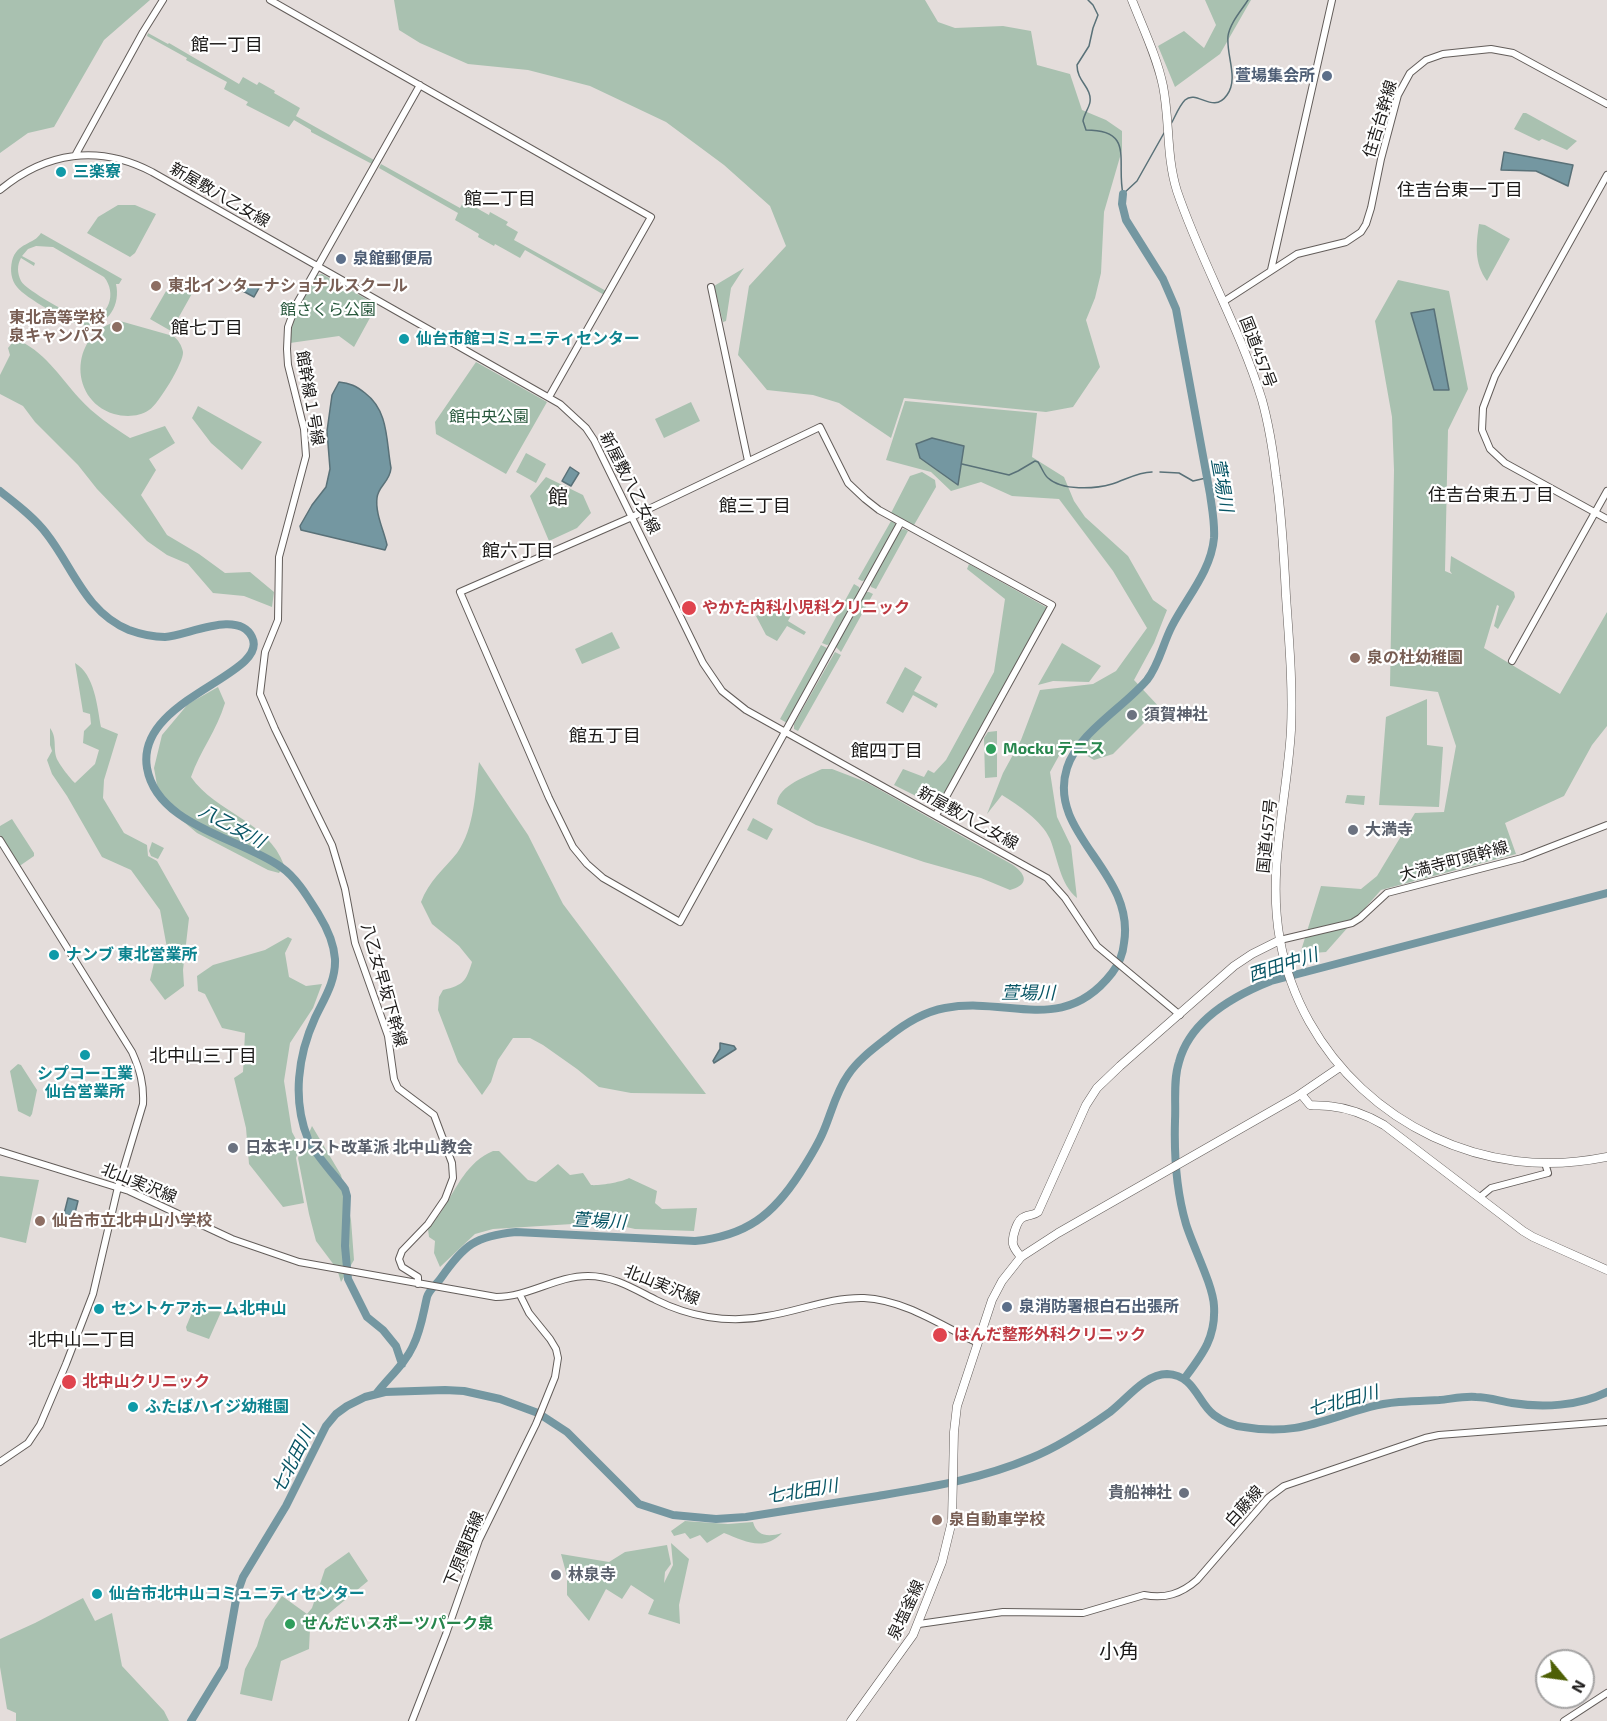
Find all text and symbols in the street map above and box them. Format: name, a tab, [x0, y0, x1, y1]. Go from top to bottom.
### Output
district label: 館一丁目	[191, 34, 263, 56]
place label: 萱場集会所	[1235, 66, 1315, 86]
marker: 萱場集会所	[1320, 69, 1334, 83]
street label: 住吉台幹線	[1359, 78, 1401, 160]
street label: 新屋敷八乙女線	[167, 159, 273, 231]
place label: 三楽寮	[73, 162, 121, 182]
marker: 三楽寮	[54, 165, 68, 179]
district label: 住吉台東一丁目	[1397, 179, 1523, 201]
district label: 館二丁目	[464, 188, 536, 210]
place label: 泉館郵便局	[353, 249, 433, 269]
marker: 泉館郵便局	[334, 252, 348, 266]
place label: 東北インターナショナルスクール	[168, 276, 408, 296]
marker: 東北インターナショナルスクール	[149, 279, 163, 293]
park label: 館さくら公園	[280, 300, 376, 320]
place label: 東北高等学校 泉キャンパス	[9, 308, 105, 346]
street label: 国道457号	[1236, 314, 1280, 390]
district label: 館七丁目	[171, 317, 243, 339]
marker: 東北高等学校 泉キャンパス	[110, 320, 124, 334]
place label: 仙台市館コミュニティセンター	[416, 329, 640, 349]
marker: 仙台市館コミュニティセンター	[397, 332, 411, 346]
street label: 館幹線１号線	[292, 349, 328, 447]
park label: 館中央公園	[449, 407, 529, 427]
street label: 新屋敷八乙女線	[596, 429, 664, 537]
water label: 萱場川	[1207, 457, 1237, 513]
district label: 住吉台東五丁目	[1428, 484, 1554, 506]
district label: 館	[548, 485, 568, 509]
district label: 館三丁目	[719, 495, 791, 517]
district label: 館六丁目	[482, 540, 554, 562]
place label: やかた内科小児科クリニック	[702, 598, 910, 618]
marker: やかた内科小児科クリニック	[680, 599, 698, 617]
place label: 泉の杜幼稚園	[1367, 648, 1463, 668]
marker: 泉の杜幼稚園	[1348, 651, 1362, 665]
place label: 須賀神社	[1144, 705, 1208, 725]
marker: 須賀神社	[1125, 708, 1139, 722]
district label: 館五丁目	[569, 725, 641, 747]
place label: Mocku テニス	[1003, 739, 1105, 759]
district label: 館四丁目	[851, 740, 923, 762]
marker: Mocku テニス	[984, 742, 998, 756]
street label: 新屋敷八乙女線	[914, 782, 1022, 854]
street label: 国道457号	[1254, 798, 1280, 874]
water label: 八乙女川	[195, 800, 269, 852]
place label: 大満寺	[1365, 820, 1413, 840]
marker: 大満寺	[1346, 823, 1360, 837]
street label: 大満寺町頭幹線	[1397, 837, 1511, 885]
street label: 八乙女早坂下幹線	[357, 921, 411, 1049]
water label: 西田中川	[1245, 944, 1321, 986]
place label: ナンブ 東北営業所	[66, 945, 197, 965]
marker: ナンブ 東北営業所	[47, 948, 61, 962]
water label: 萱場川	[1001, 982, 1055, 1004]
district label: 北中山三丁目	[149, 1045, 257, 1067]
marker: シプコー工業 仙台営業所	[78, 1048, 92, 1062]
place label: シプコー工業 仙台営業所	[37, 1064, 133, 1102]
place label: 日本キリスト改革派 北中山教会	[245, 1138, 472, 1158]
marker: 日本キリスト改革派 北中山教会	[226, 1141, 240, 1155]
street label: 北山実沢線	[98, 1159, 180, 1207]
water label: 萱場川	[571, 1209, 627, 1233]
place label: 仙台市立北中山小学校	[52, 1211, 212, 1231]
marker: 仙台市立北中山小学校	[33, 1214, 47, 1228]
street label: 北山実沢線	[621, 1261, 703, 1309]
place label: 泉消防署根白石出張所	[1019, 1297, 1179, 1317]
place label: セントケアホーム北中山	[111, 1299, 287, 1319]
marker: 泉消防署根白石出張所	[1000, 1300, 1014, 1314]
marker: セントケアホーム北中山	[92, 1302, 106, 1316]
place label: はんだ整形外科クリニック	[954, 1325, 1146, 1345]
marker: はんだ整形外科クリニック	[931, 1326, 949, 1344]
district label: 北中山二丁目	[28, 1329, 136, 1351]
place label: 北中山クリニック	[82, 1372, 210, 1392]
marker: 北中山クリニック	[60, 1373, 78, 1391]
water label: 七北田川	[1305, 1381, 1381, 1421]
place label: ふたばハイジ幼稚園	[145, 1397, 289, 1417]
marker: ふたばハイジ幼稚園	[126, 1400, 140, 1414]
water label: 七北田川	[267, 1423, 319, 1497]
water label: 七北田川	[765, 1475, 839, 1507]
street label: 白藤線	[1221, 1482, 1267, 1530]
place label: 貴船神社	[1108, 1483, 1172, 1503]
marker: 貴船神社	[1177, 1486, 1191, 1500]
street label: 下原関西線	[440, 1508, 488, 1590]
place label: 泉自動車学校	[949, 1510, 1045, 1530]
marker: 泉自動車学校	[930, 1513, 944, 1527]
place label: 林泉寺	[568, 1565, 616, 1585]
marker: 林泉寺	[549, 1568, 563, 1582]
street label: 泉塩釜線	[884, 1577, 928, 1643]
place label: 仙台市北中山コミュニティセンター	[109, 1584, 365, 1604]
marker: 仙台市北中山コミュニティセンター	[90, 1587, 104, 1601]
place label: せんだいスポーツパーク泉	[302, 1614, 494, 1634]
marker: せんだいスポーツパーク泉	[283, 1617, 297, 1631]
district label: 小角	[1099, 1639, 1139, 1663]
north arrow	[1535, 1649, 1595, 1709]
text: N	[1568, 1677, 1591, 1697]

